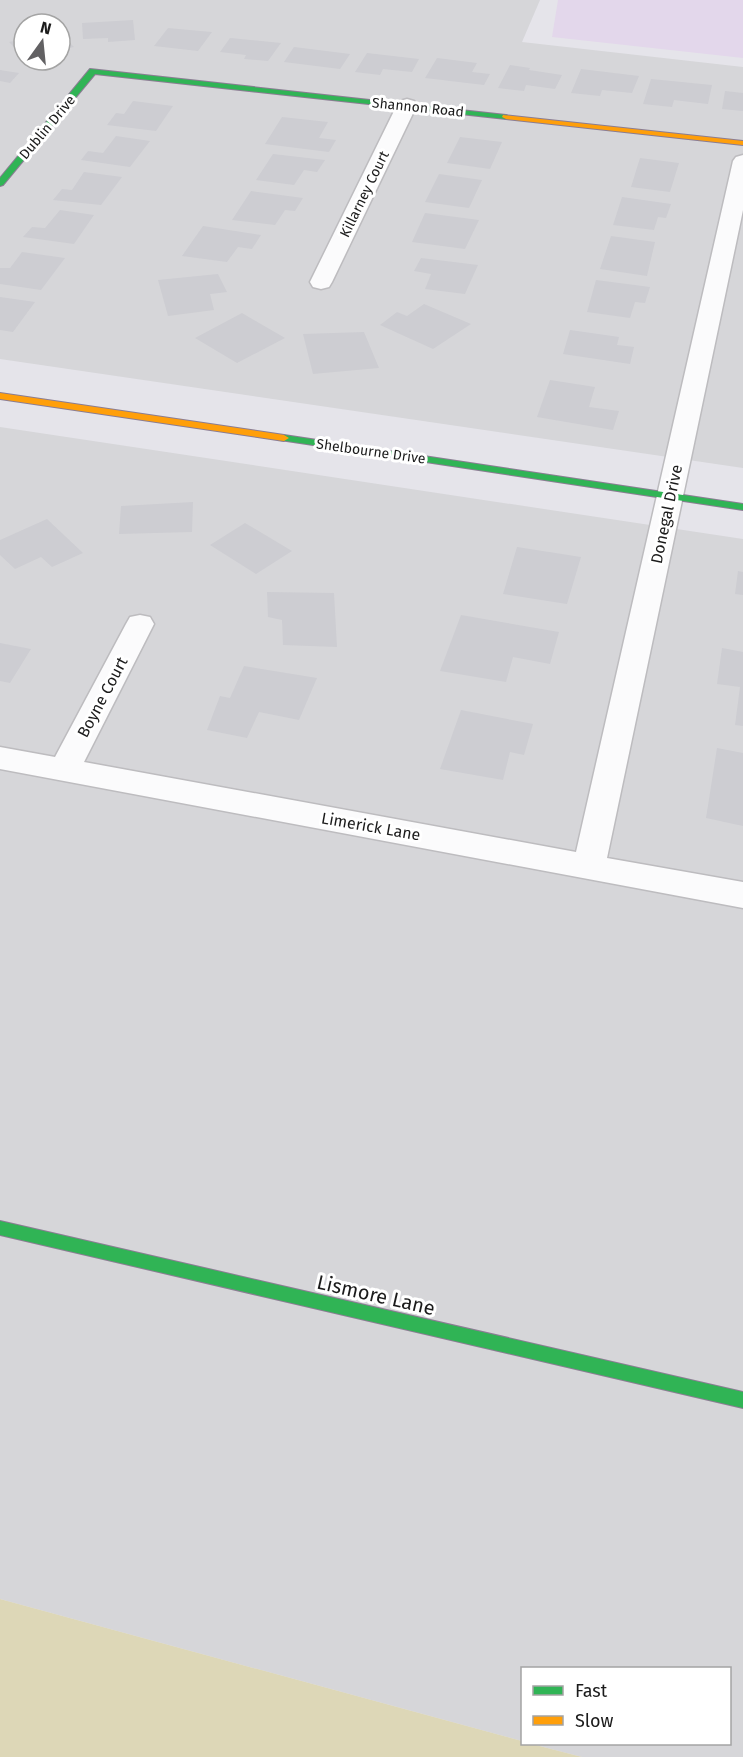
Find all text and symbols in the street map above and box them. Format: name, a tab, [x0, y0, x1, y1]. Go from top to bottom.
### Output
north arrow	[12, 12, 72, 72]
text: N	[38, 17, 53, 39]
street label: Dublin Drive	[16, 92, 79, 163]
street label: Shannon Road	[371, 94, 465, 121]
street label: Killarney Court	[336, 147, 393, 240]
street label: Shelbourne Drive	[315, 435, 427, 468]
street label: Donegal Drive	[647, 463, 686, 565]
street label: Boyne Court	[73, 654, 132, 741]
street label: Limerick Lane	[320, 808, 422, 845]
street label: Lismore Lane	[315, 1270, 437, 1320]
legend	[521, 1667, 731, 1745]
text: Fast	[575, 1680, 608, 1702]
text: Slow	[575, 1710, 614, 1732]

